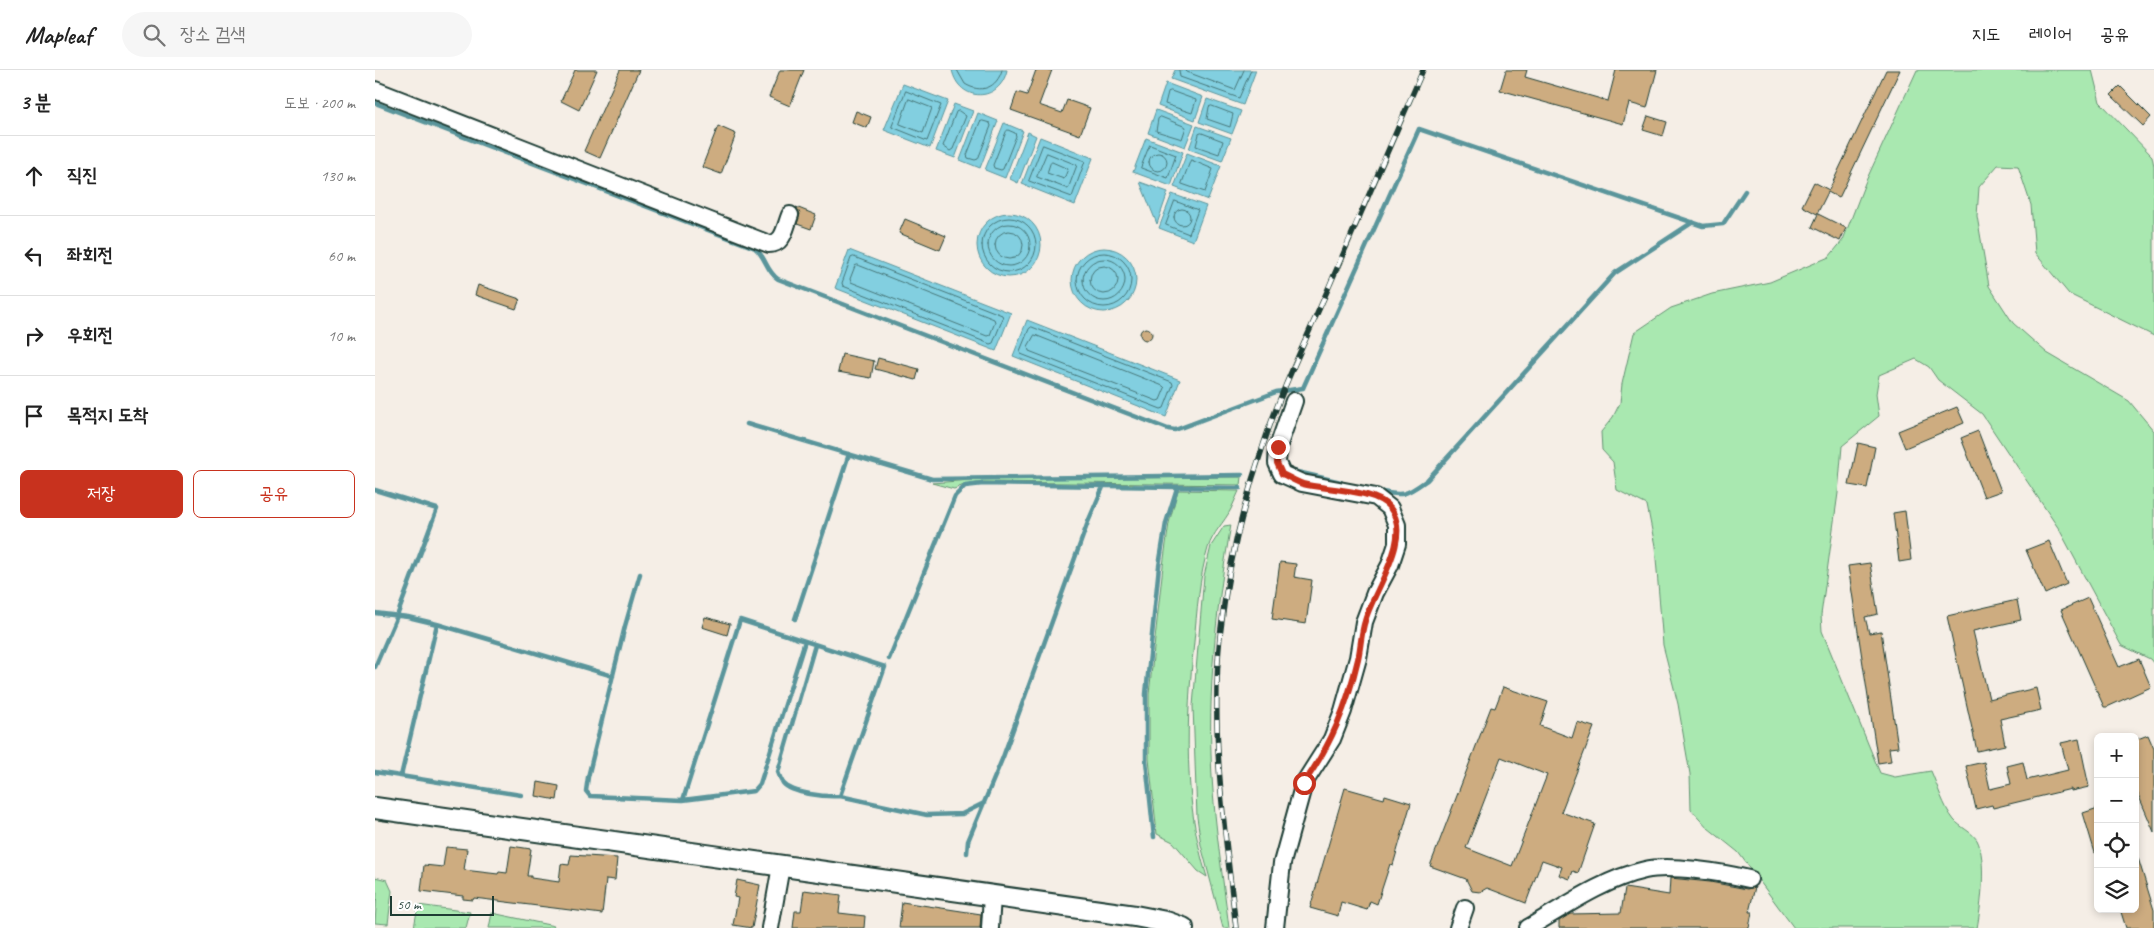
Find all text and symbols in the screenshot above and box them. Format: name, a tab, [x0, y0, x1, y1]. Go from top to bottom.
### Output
search box	[122, 12, 472, 57]
text: Mapleaf	[25, 20, 92, 50]
icon: search	[140, 21, 168, 49]
text: 장소 검색	[180, 22, 246, 46]
text: 지도	[1972, 23, 2001, 45]
text: 레이어	[2029, 23, 2072, 45]
text: 공유	[2100, 23, 2129, 45]
text: 3 분	[20, 89, 51, 115]
text: 도보 · 200 m	[284, 93, 355, 113]
icon: ahead	[20, 162, 48, 190]
text: 직진	[67, 163, 98, 187]
text: 130 m	[321, 166, 355, 186]
icon: left	[20, 242, 48, 270]
text: 좌회전	[67, 243, 113, 267]
text: 60 m	[328, 246, 355, 266]
icon: right	[20, 322, 48, 350]
text: 우회전	[67, 323, 113, 347]
text: 10 m	[328, 326, 355, 346]
icon: arrive	[20, 402, 48, 430]
text: 목적지 도착	[67, 403, 148, 427]
route end	[1267, 436, 1290, 459]
button: 저장	[20, 470, 183, 518]
button: 공유	[193, 470, 355, 518]
map controls	[2094, 733, 2139, 913]
button: +	[2094, 733, 2139, 778]
route start	[1293, 772, 1316, 795]
button: −	[2094, 778, 2139, 823]
button: locate	[2094, 823, 2139, 868]
button: layers	[2094, 868, 2139, 913]
scale bar	[390, 893, 494, 916]
text: 50 m	[397, 896, 421, 913]

